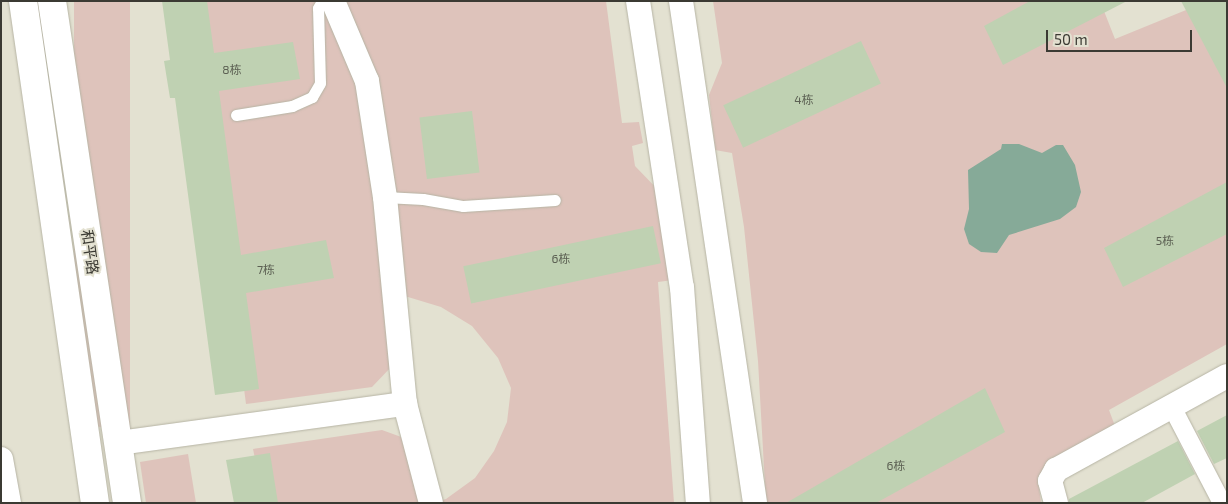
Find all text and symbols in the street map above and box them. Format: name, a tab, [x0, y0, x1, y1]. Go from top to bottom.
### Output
scale bar	[1048, 20, 1194, 52]
text: 50 m	[1054, 30, 1088, 48]
house number: 8栋	[222, 63, 242, 77]
house number: 4栋	[794, 93, 814, 107]
street label: 和平路	[78, 228, 102, 276]
house number: 5栋	[1156, 234, 1174, 248]
house number: 6栋	[552, 252, 570, 266]
house number: 7栋	[257, 263, 275, 277]
house number: 6栋	[887, 459, 905, 473]

